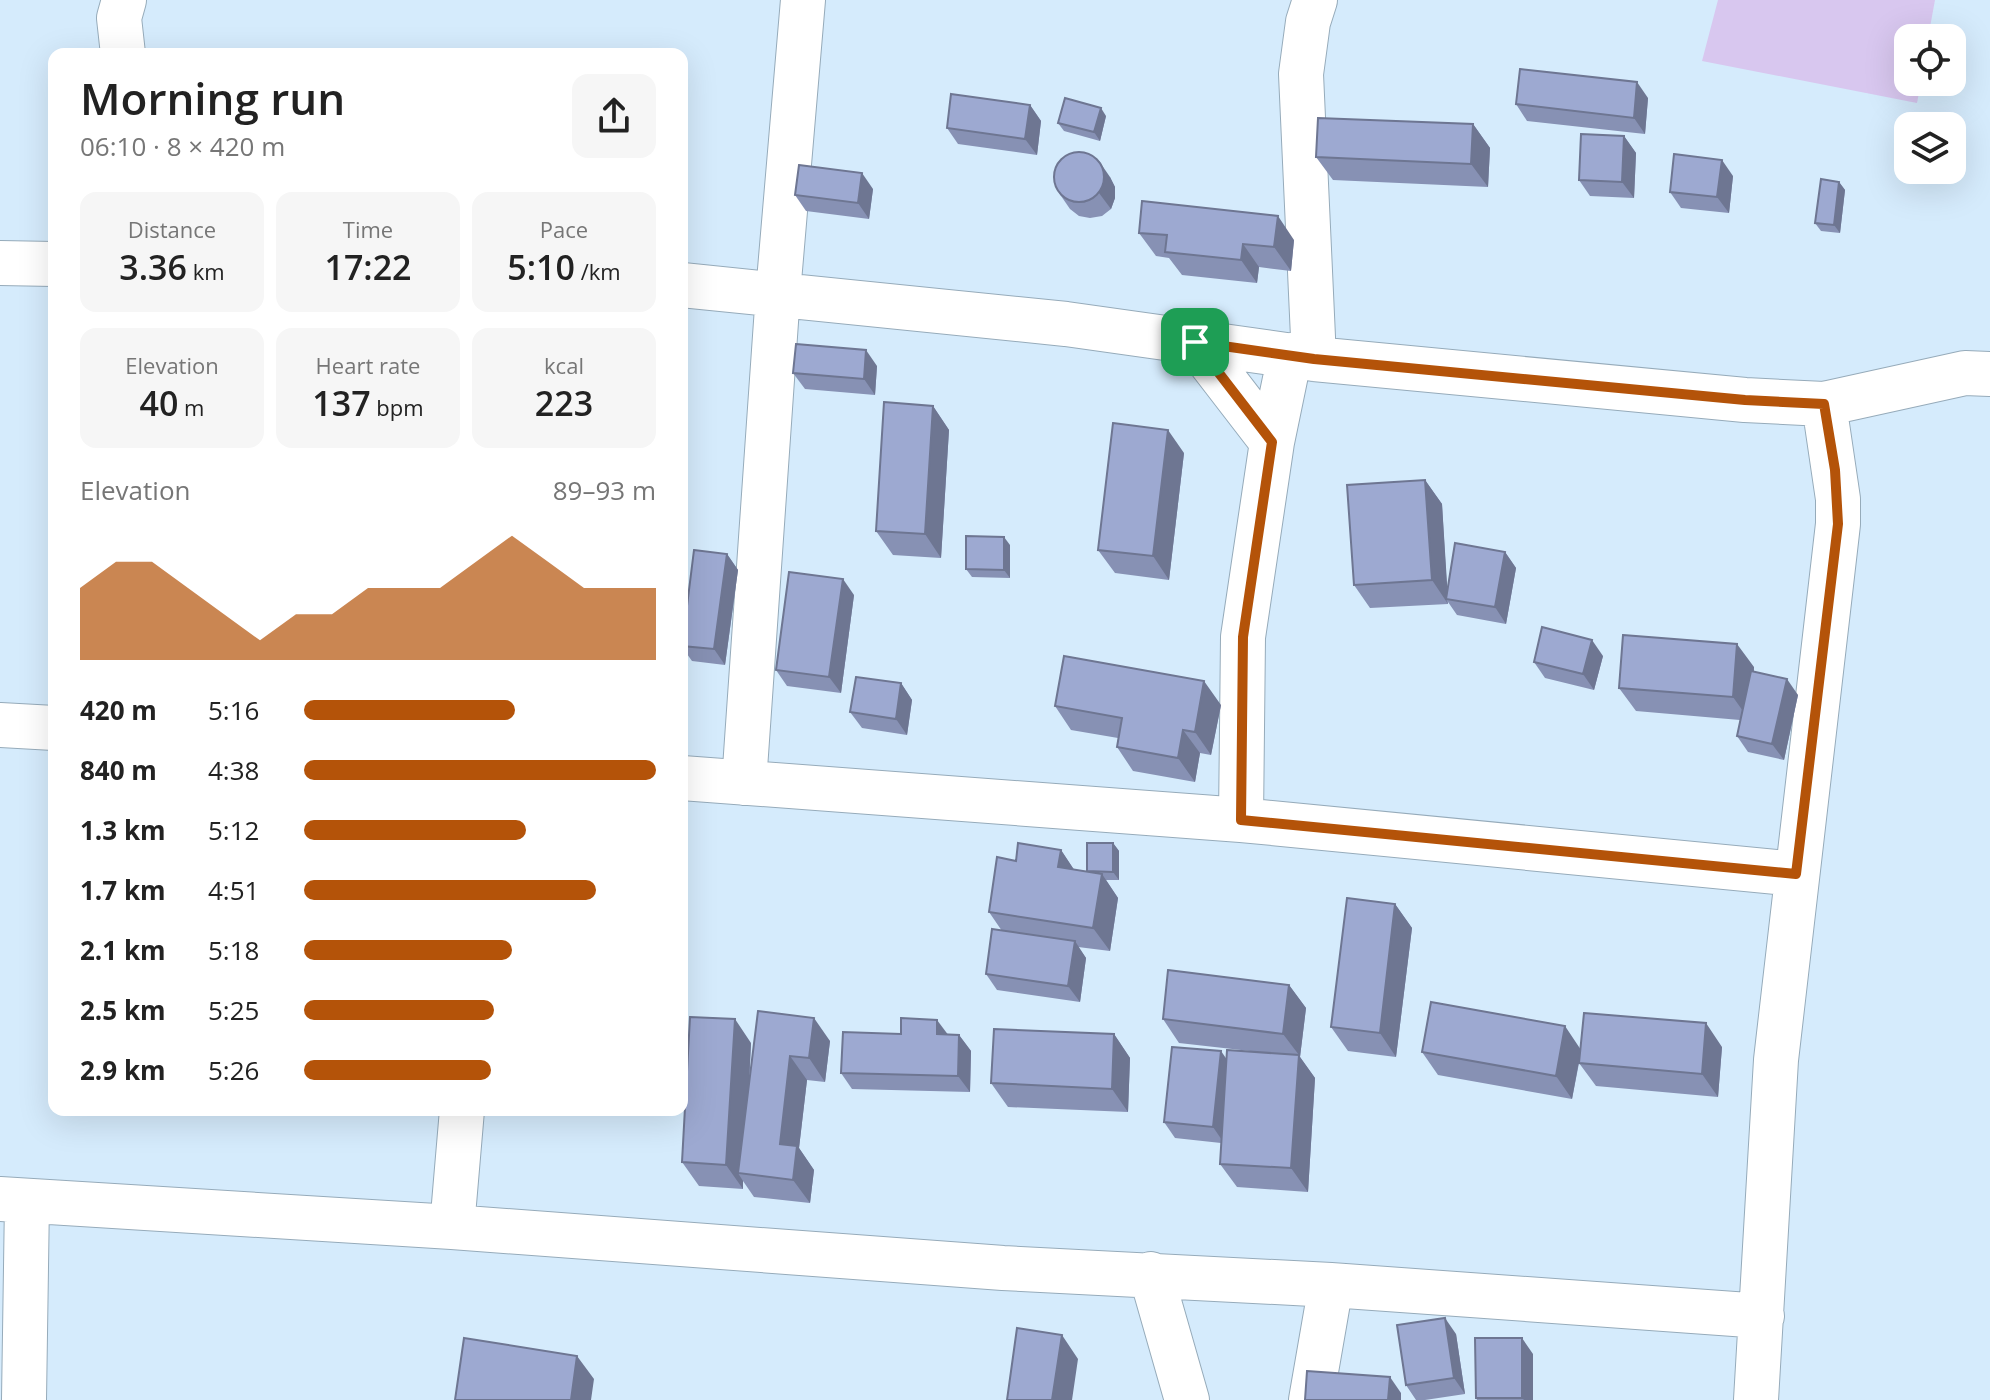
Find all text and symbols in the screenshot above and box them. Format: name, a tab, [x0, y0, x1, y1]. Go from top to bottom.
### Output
map controls	[1894, 24, 1966, 184]
button: locate	[1894, 24, 1966, 96]
text: Morning run	[80, 68, 345, 128]
button: share	[572, 74, 656, 158]
button: layers	[1894, 112, 1966, 184]
text: 06:10 · 8 × 420 m	[80, 128, 285, 164]
text: Distance	[128, 214, 216, 244]
text: Time	[343, 214, 393, 244]
text: Pace	[540, 214, 588, 244]
text: 3.36	[119, 244, 187, 290]
text: 17:22	[324, 244, 412, 290]
text: 5:10	[507, 244, 575, 290]
text: km	[187, 256, 225, 286]
text: /km	[575, 256, 621, 286]
pin	[1161, 308, 1229, 376]
icon: arrive	[1173, 320, 1217, 364]
text: Elevation	[125, 350, 219, 380]
text: Heart rate	[316, 350, 420, 380]
text: kcal	[544, 350, 584, 380]
text: 40	[140, 380, 178, 426]
text: 137	[312, 380, 371, 426]
text: 223	[535, 380, 593, 426]
text: m	[178, 392, 204, 422]
text: bpm	[371, 392, 424, 422]
text: Elevation	[80, 472, 190, 508]
text: 89–93 m	[553, 472, 656, 508]
text: 420 m	[80, 692, 157, 728]
text: 5:16	[208, 692, 259, 728]
text: 840 m	[80, 752, 157, 788]
text: 4:38	[208, 752, 259, 788]
text: 1.3 km	[80, 812, 166, 848]
text: 5:12	[208, 812, 259, 848]
text: 1.7 km	[80, 872, 166, 908]
text: 4:51	[208, 872, 259, 908]
text: 2.1 km	[80, 932, 166, 968]
text: 5:18	[208, 932, 259, 968]
text: 2.5 km	[80, 992, 166, 1028]
text: 5:25	[208, 992, 259, 1028]
text: 2.9 km	[80, 1052, 166, 1088]
text: 5:26	[208, 1052, 259, 1088]

